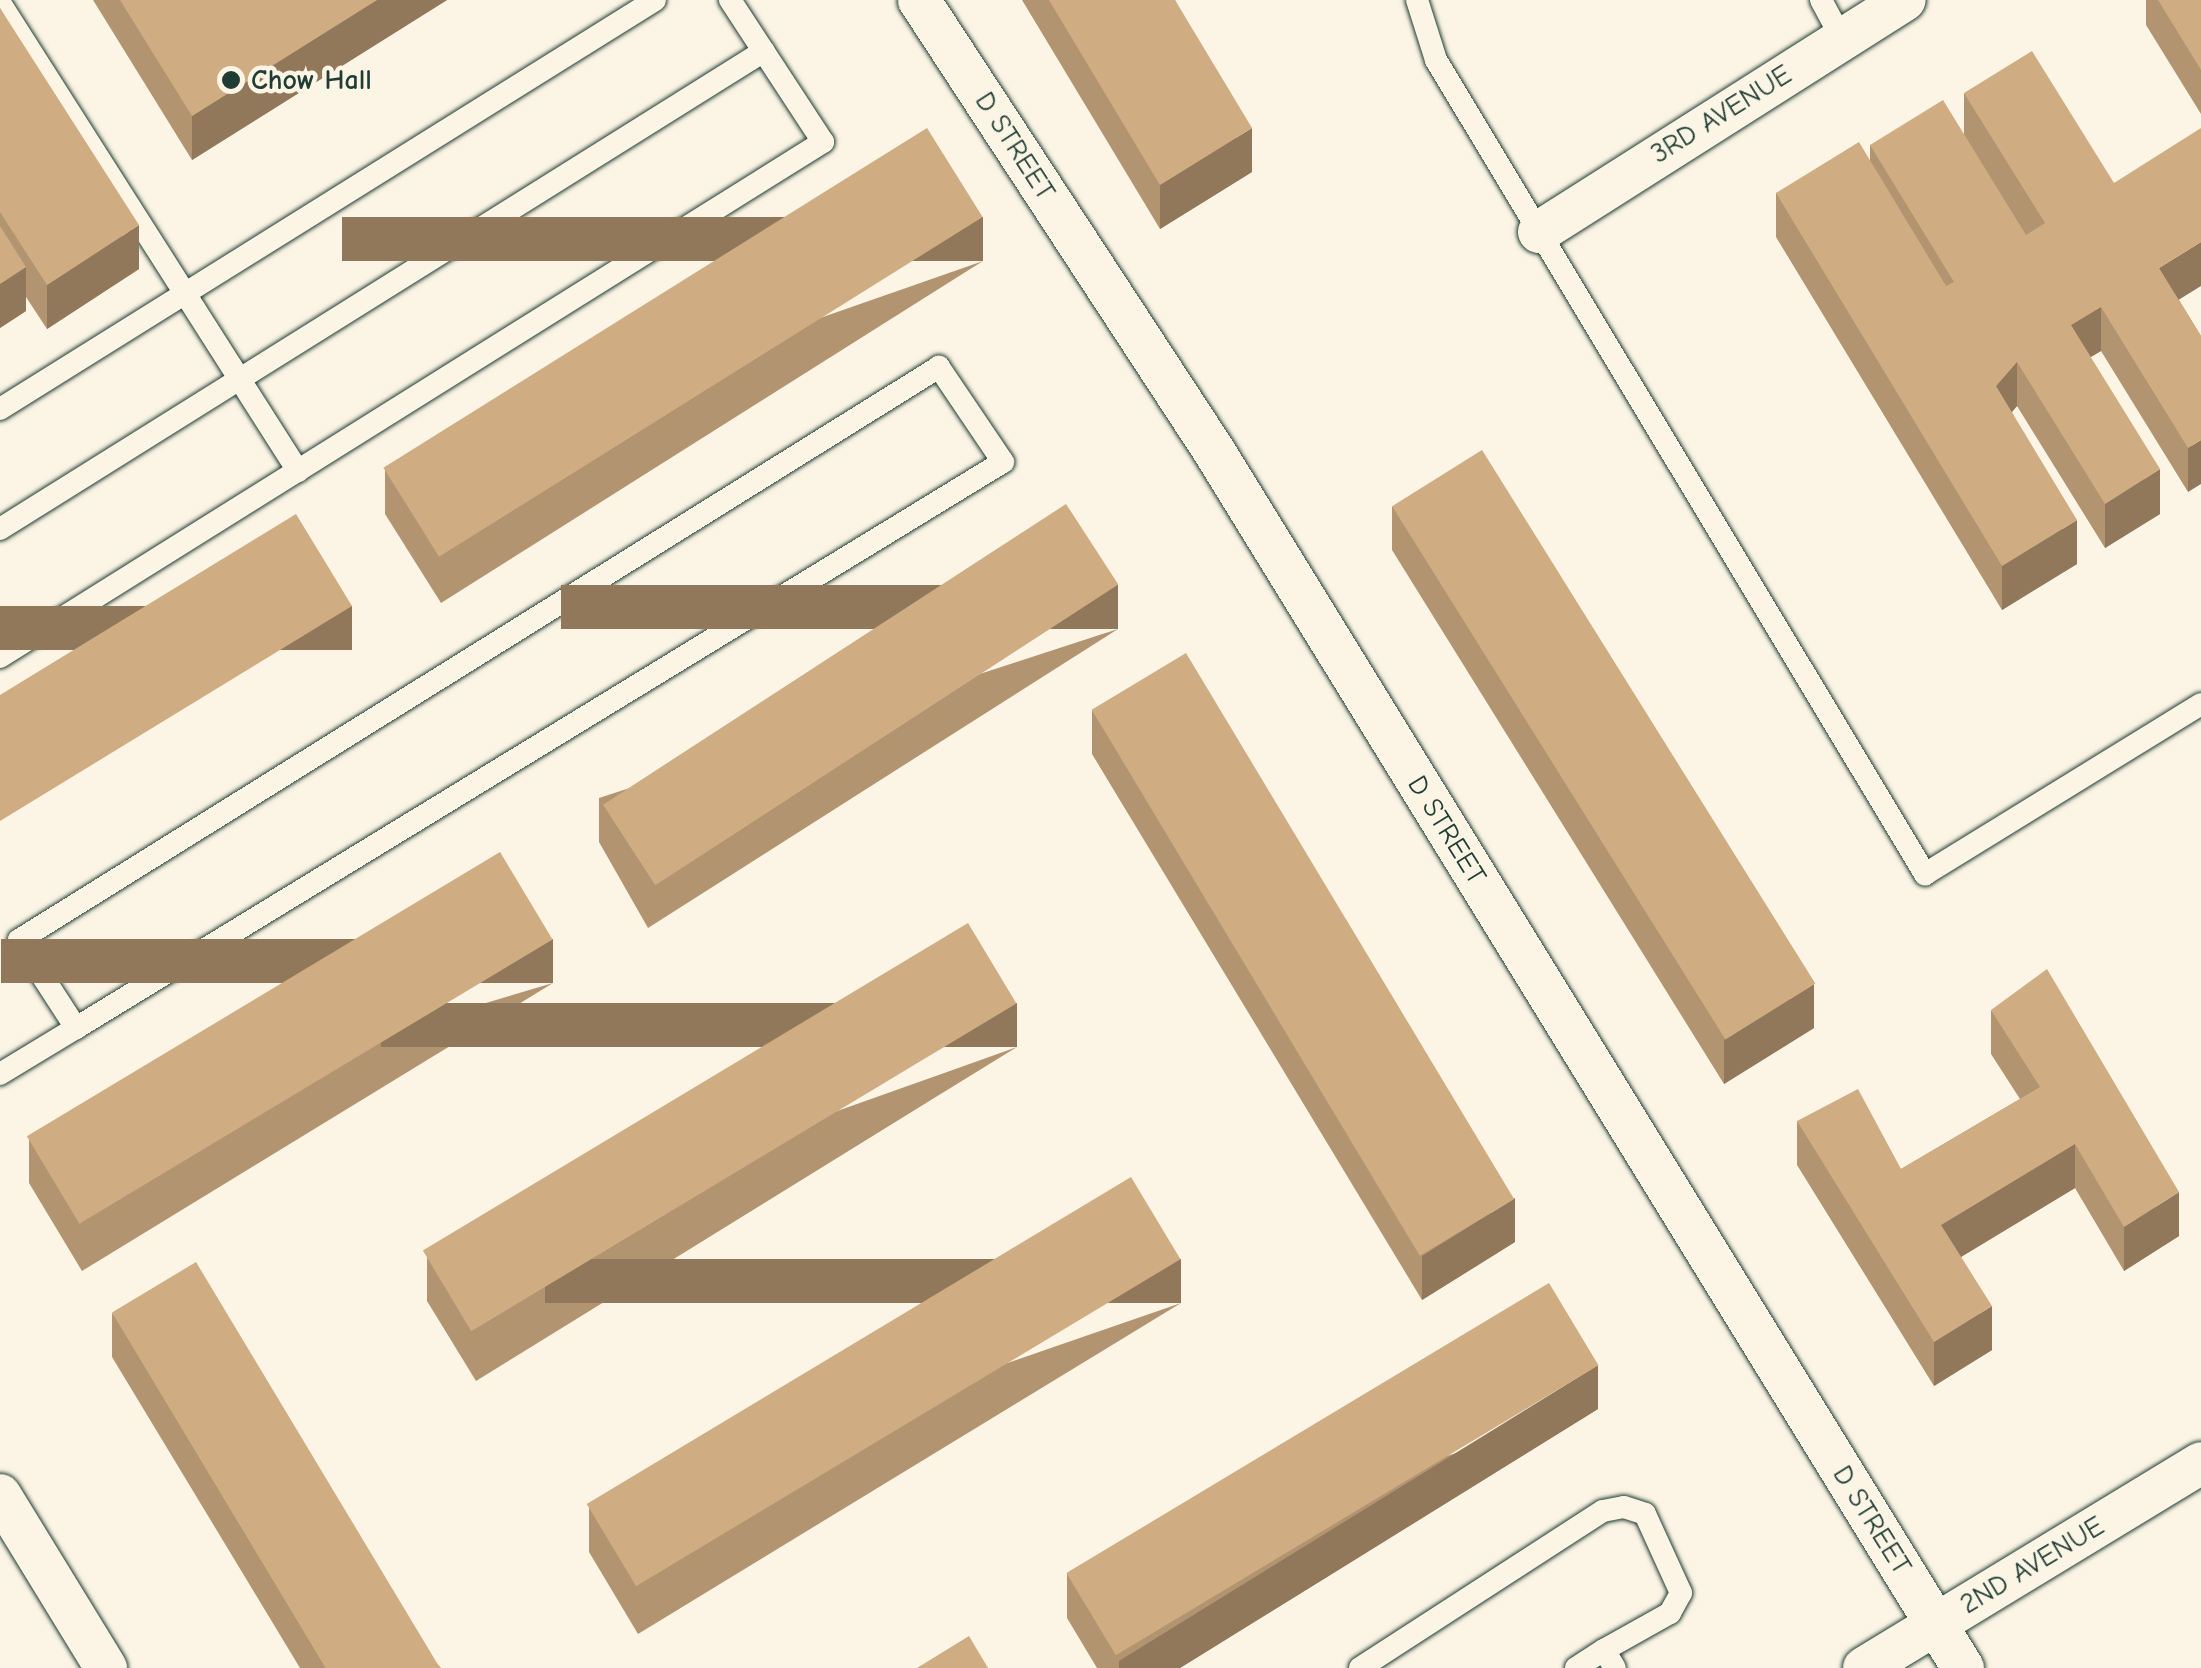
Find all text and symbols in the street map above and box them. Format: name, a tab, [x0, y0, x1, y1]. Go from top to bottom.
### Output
street label: 3RD AVENUE	[1644, 58, 1798, 170]
place label: Chow Hall	[251, 63, 372, 97]
marker: Chow Hall	[220, 69, 242, 91]
street label: D STREET	[968, 86, 1062, 206]
street label: D STREET	[1400, 769, 1494, 891]
street label: D STREET	[1825, 1459, 1919, 1581]
street label: 2ND AVENUE	[1954, 1509, 2110, 1621]

